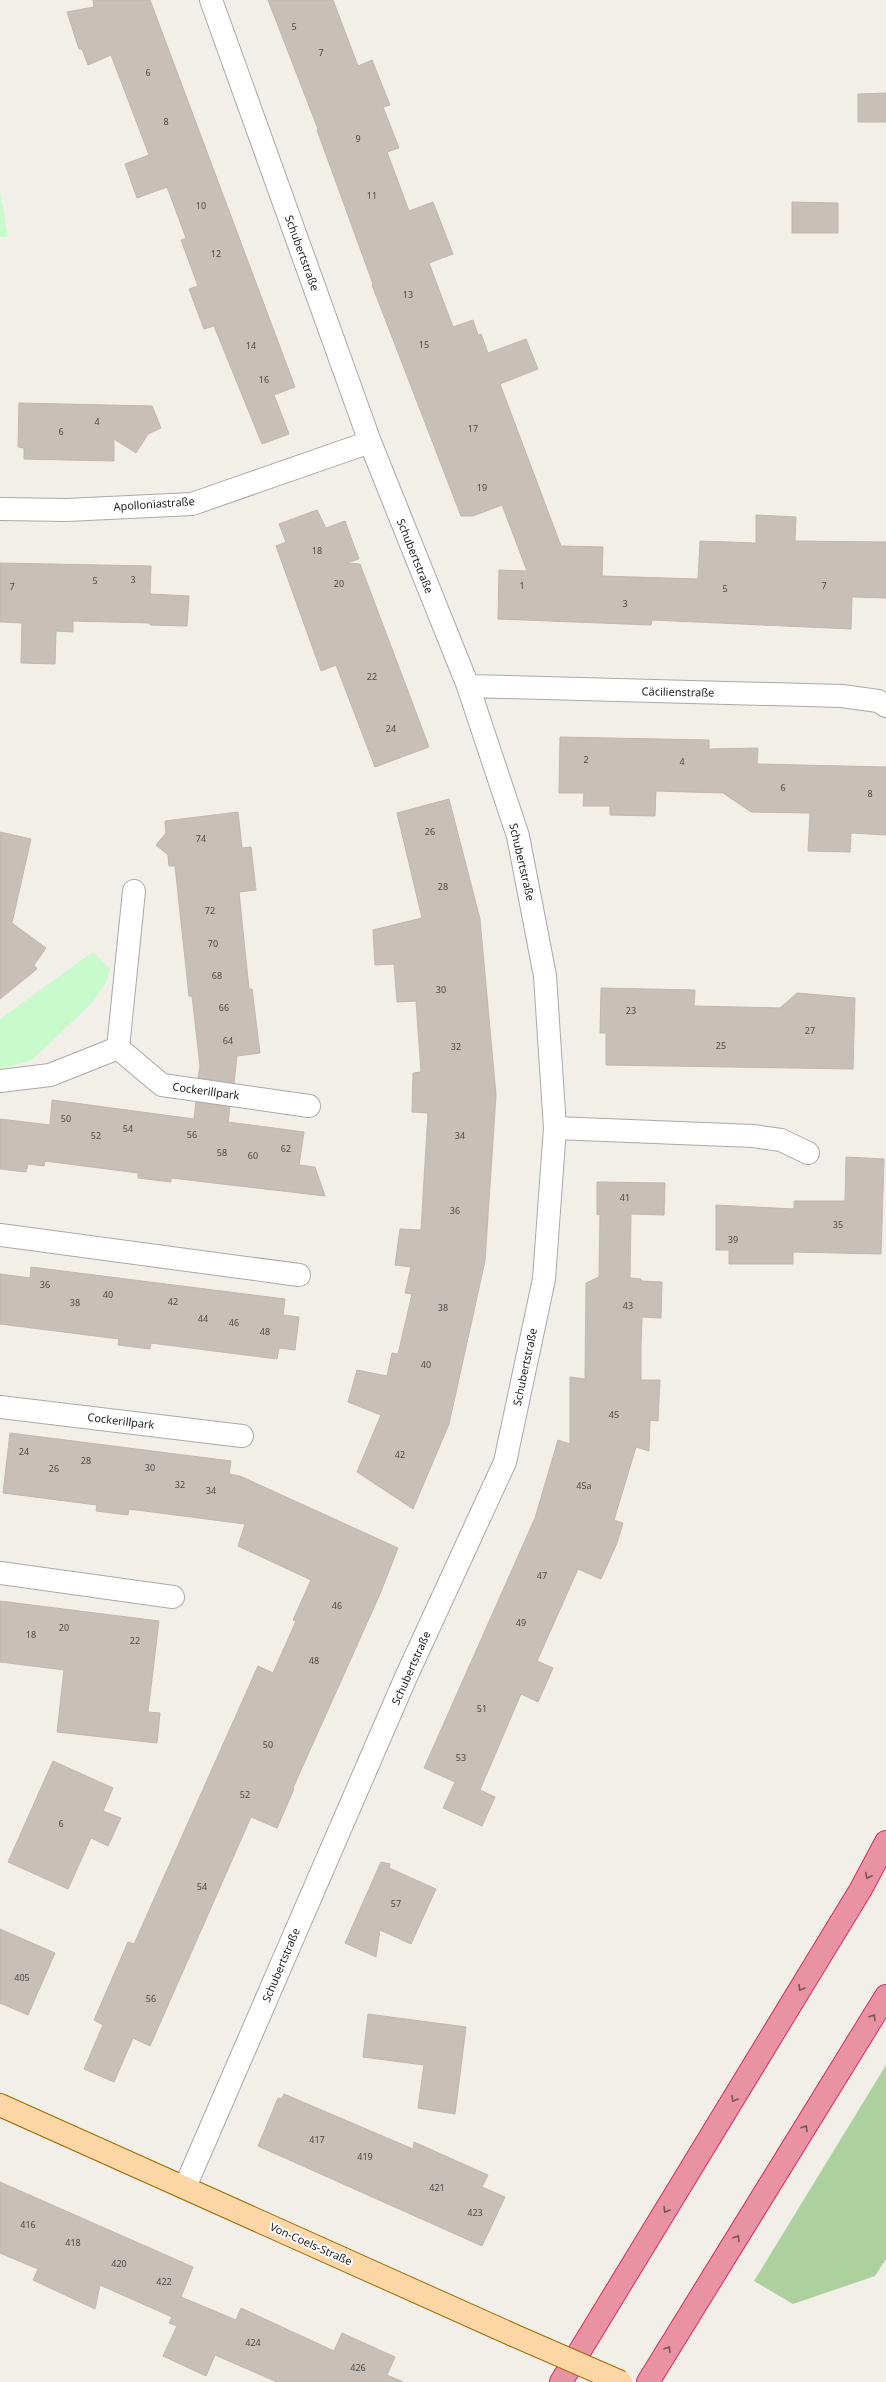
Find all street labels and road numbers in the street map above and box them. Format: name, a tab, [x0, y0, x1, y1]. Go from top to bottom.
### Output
street label: Schubertstraße	[282, 213, 323, 293]
street label: Apolloniastraße	[113, 493, 195, 514]
street label: Schubertstraße	[394, 516, 437, 595]
street label: Cäcilienstraße	[641, 683, 715, 700]
street label: Schubertstraße	[506, 822, 539, 902]
street label: Cockerillpark	[172, 1078, 241, 1103]
street label: Schubertstraße	[509, 1327, 540, 1407]
street label: Cockerillpark	[87, 1409, 156, 1432]
street label: Schubertstraße	[388, 1629, 434, 1707]
street label: Schubertstraße	[258, 1925, 303, 2004]
street label: Von-Coels-Straße	[268, 2219, 355, 2268]

